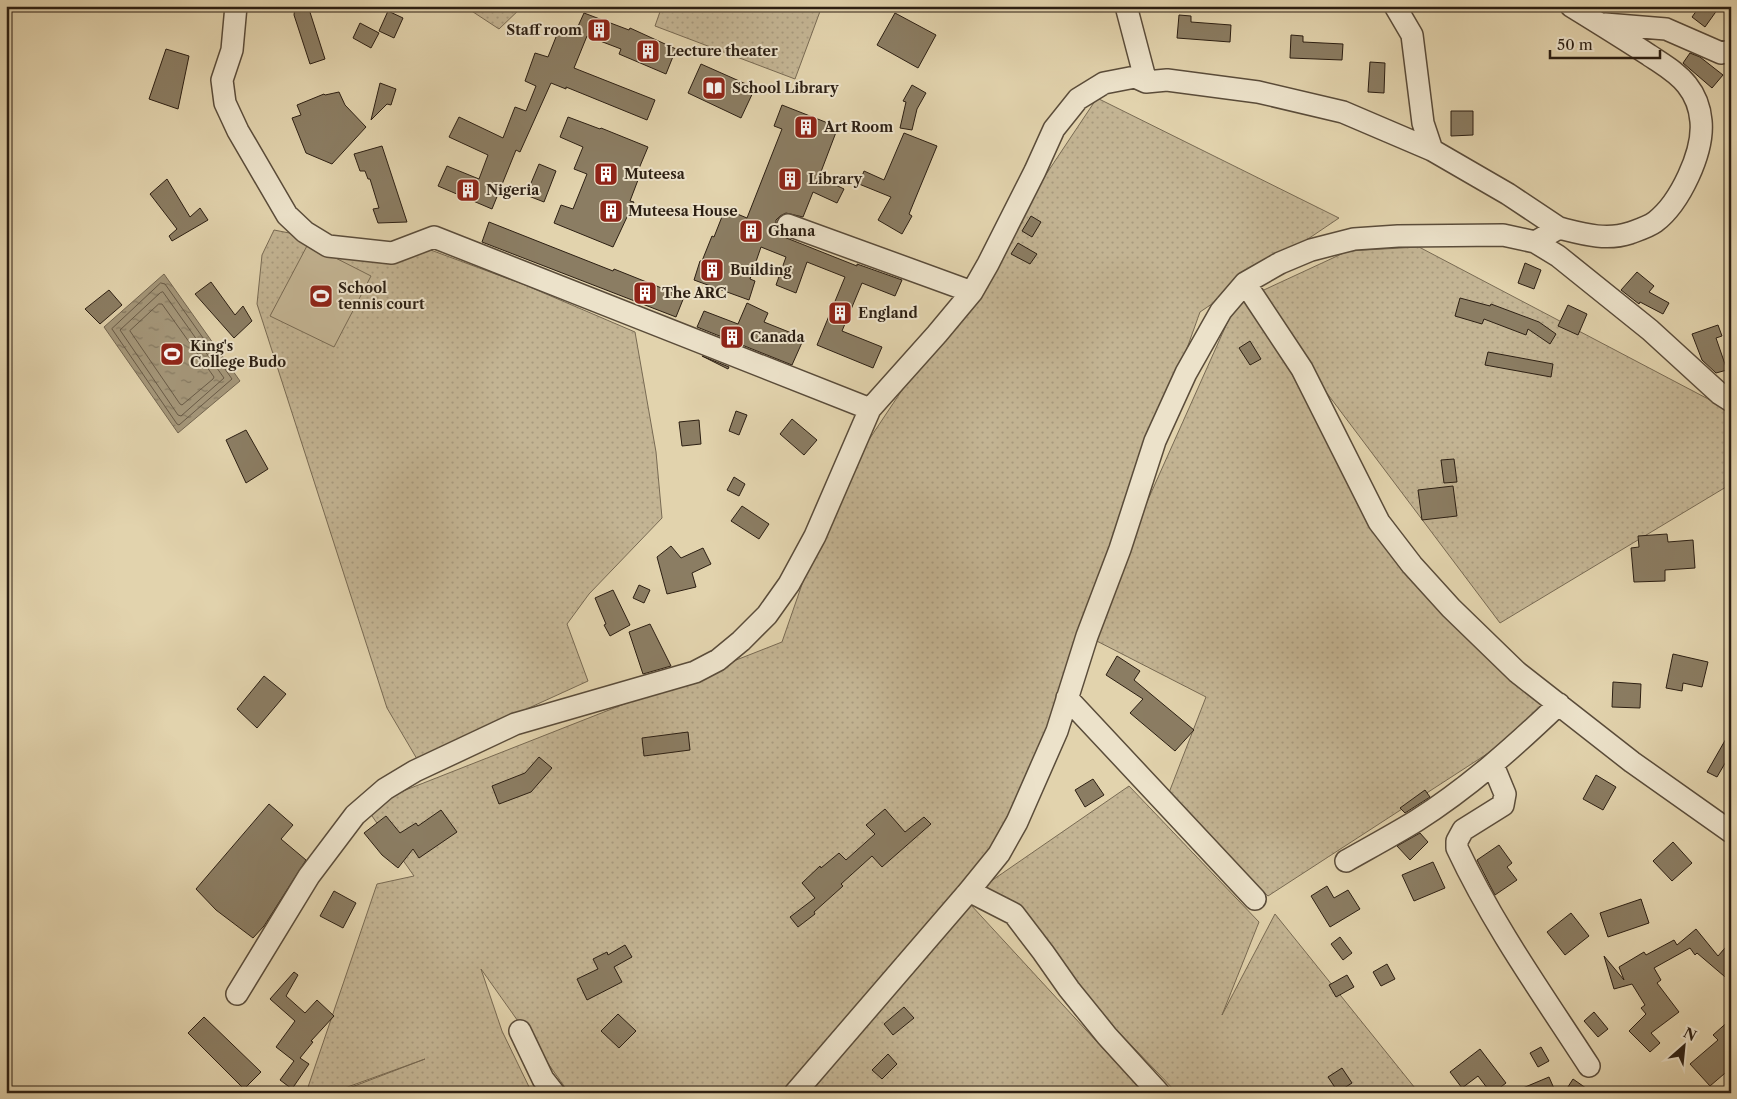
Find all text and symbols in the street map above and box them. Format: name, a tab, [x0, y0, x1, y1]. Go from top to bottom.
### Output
building icon: Staff room	[586, 17, 612, 43]
place label: Staff room	[506, 21, 582, 39]
scale bar	[1550, 28, 1660, 60]
text: 50 m	[1557, 35, 1593, 54]
building icon: Lecture theater	[635, 38, 661, 64]
place label: Lecture theater	[666, 42, 778, 60]
library icon: School Library	[701, 75, 727, 101]
place label: School Library	[732, 79, 839, 97]
building icon: Art Room	[793, 114, 819, 140]
place label: Art Room	[823, 118, 893, 136]
building icon: Muteesa	[593, 161, 619, 187]
place label: Muteesa	[624, 165, 686, 183]
building icon: Library	[777, 166, 803, 192]
place label: Library	[808, 170, 862, 188]
building icon: Nigeria	[455, 177, 481, 203]
place label: Nigeria	[486, 181, 540, 199]
building icon: Muteesa House	[598, 198, 624, 224]
place label: Muteesa House	[628, 202, 738, 220]
building icon: Ghana	[738, 218, 764, 244]
place label: Ghana	[768, 222, 816, 240]
building icon: Building	[699, 257, 725, 283]
place label: Building	[730, 261, 793, 279]
place label: School tennis court	[338, 279, 425, 313]
building icon: The ARC	[632, 280, 658, 306]
sports icon: School tennis court	[308, 283, 334, 309]
place label: The ARC	[662, 284, 726, 302]
building icon: England	[827, 300, 853, 326]
place label: England	[858, 304, 918, 322]
building icon: Canada	[719, 324, 745, 350]
place label: Canada	[750, 328, 805, 346]
place label: King's College Budo	[190, 337, 286, 371]
sports icon: King's College Budo	[159, 341, 185, 367]
north arrow	[1660, 1022, 1710, 1072]
text: N	[1680, 1024, 1699, 1045]

